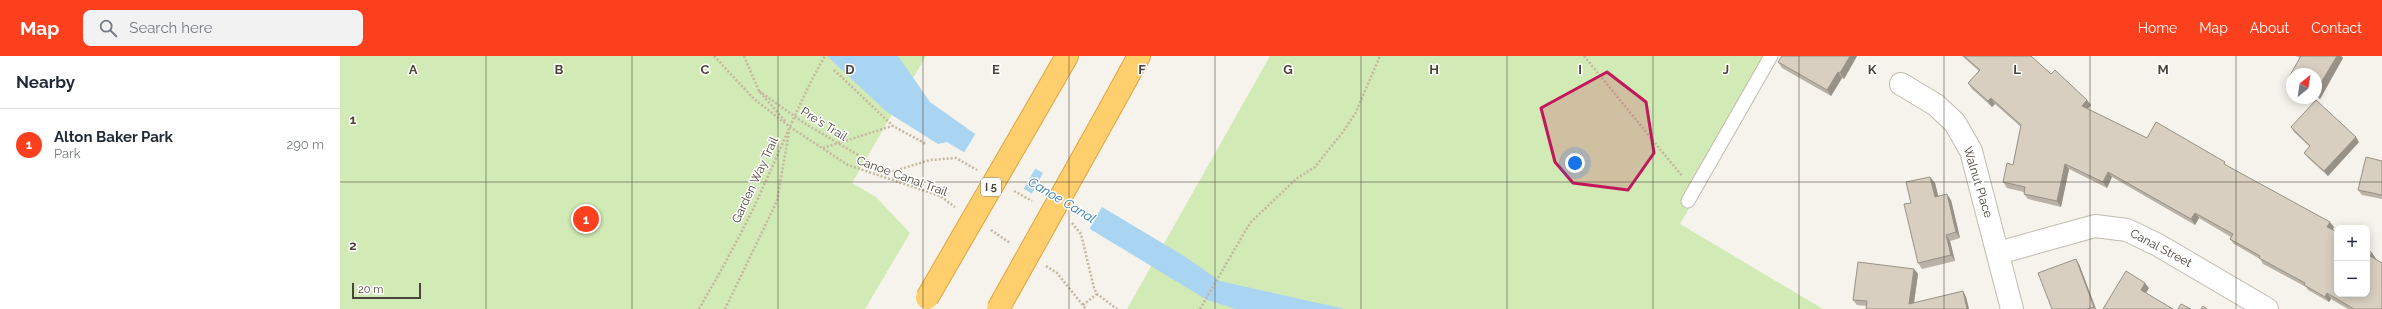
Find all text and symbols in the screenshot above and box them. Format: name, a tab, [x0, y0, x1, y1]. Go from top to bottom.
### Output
search box	[83, 10, 363, 46]
text: Map	[20, 17, 59, 39]
icon: search	[97, 17, 119, 39]
text: Search here	[129, 19, 213, 37]
text: Home	[2138, 20, 2177, 36]
text: Map	[2199, 20, 2228, 36]
text: About	[2250, 20, 2289, 36]
text: Contact	[2311, 20, 2362, 36]
text: A	[409, 62, 418, 77]
text: B	[555, 62, 564, 77]
text: C	[701, 62, 710, 77]
text: D	[845, 62, 855, 77]
text: E	[992, 62, 1000, 77]
text: F	[1138, 62, 1146, 77]
text: G	[1283, 62, 1293, 77]
text: H	[1429, 62, 1439, 77]
text: I	[1578, 62, 1582, 77]
text: J	[1723, 62, 1729, 77]
text: K	[1868, 62, 1877, 77]
text: L	[2013, 62, 2021, 77]
text: M	[2157, 62, 2169, 77]
north arrow	[2286, 68, 2322, 104]
text: Nearby	[16, 72, 75, 92]
street label: Pre's Trail	[798, 104, 850, 144]
text: 1	[350, 112, 357, 127]
text: Alton Baker Park	[54, 128, 173, 146]
street label: Garden Way Trail	[729, 134, 781, 225]
text: 1	[26, 137, 32, 152]
text: 290 m	[286, 137, 324, 152]
street label: Walnut Place	[1961, 145, 1995, 219]
text: Park	[54, 146, 81, 161]
street label: Canoe Canal Trail	[855, 153, 950, 199]
your location	[1565, 153, 1585, 173]
water label: Canoe Canal	[1026, 174, 1099, 226]
road number: I 5	[981, 178, 1001, 196]
pin: 1	[573, 204, 599, 234]
map controls	[2334, 225, 2370, 297]
button: +	[2334, 225, 2370, 261]
street label: Canal Street	[2128, 226, 2194, 270]
text: 2	[349, 238, 357, 253]
button: −	[2334, 261, 2370, 297]
scale bar	[352, 281, 421, 300]
text: 20 m	[358, 283, 383, 296]

